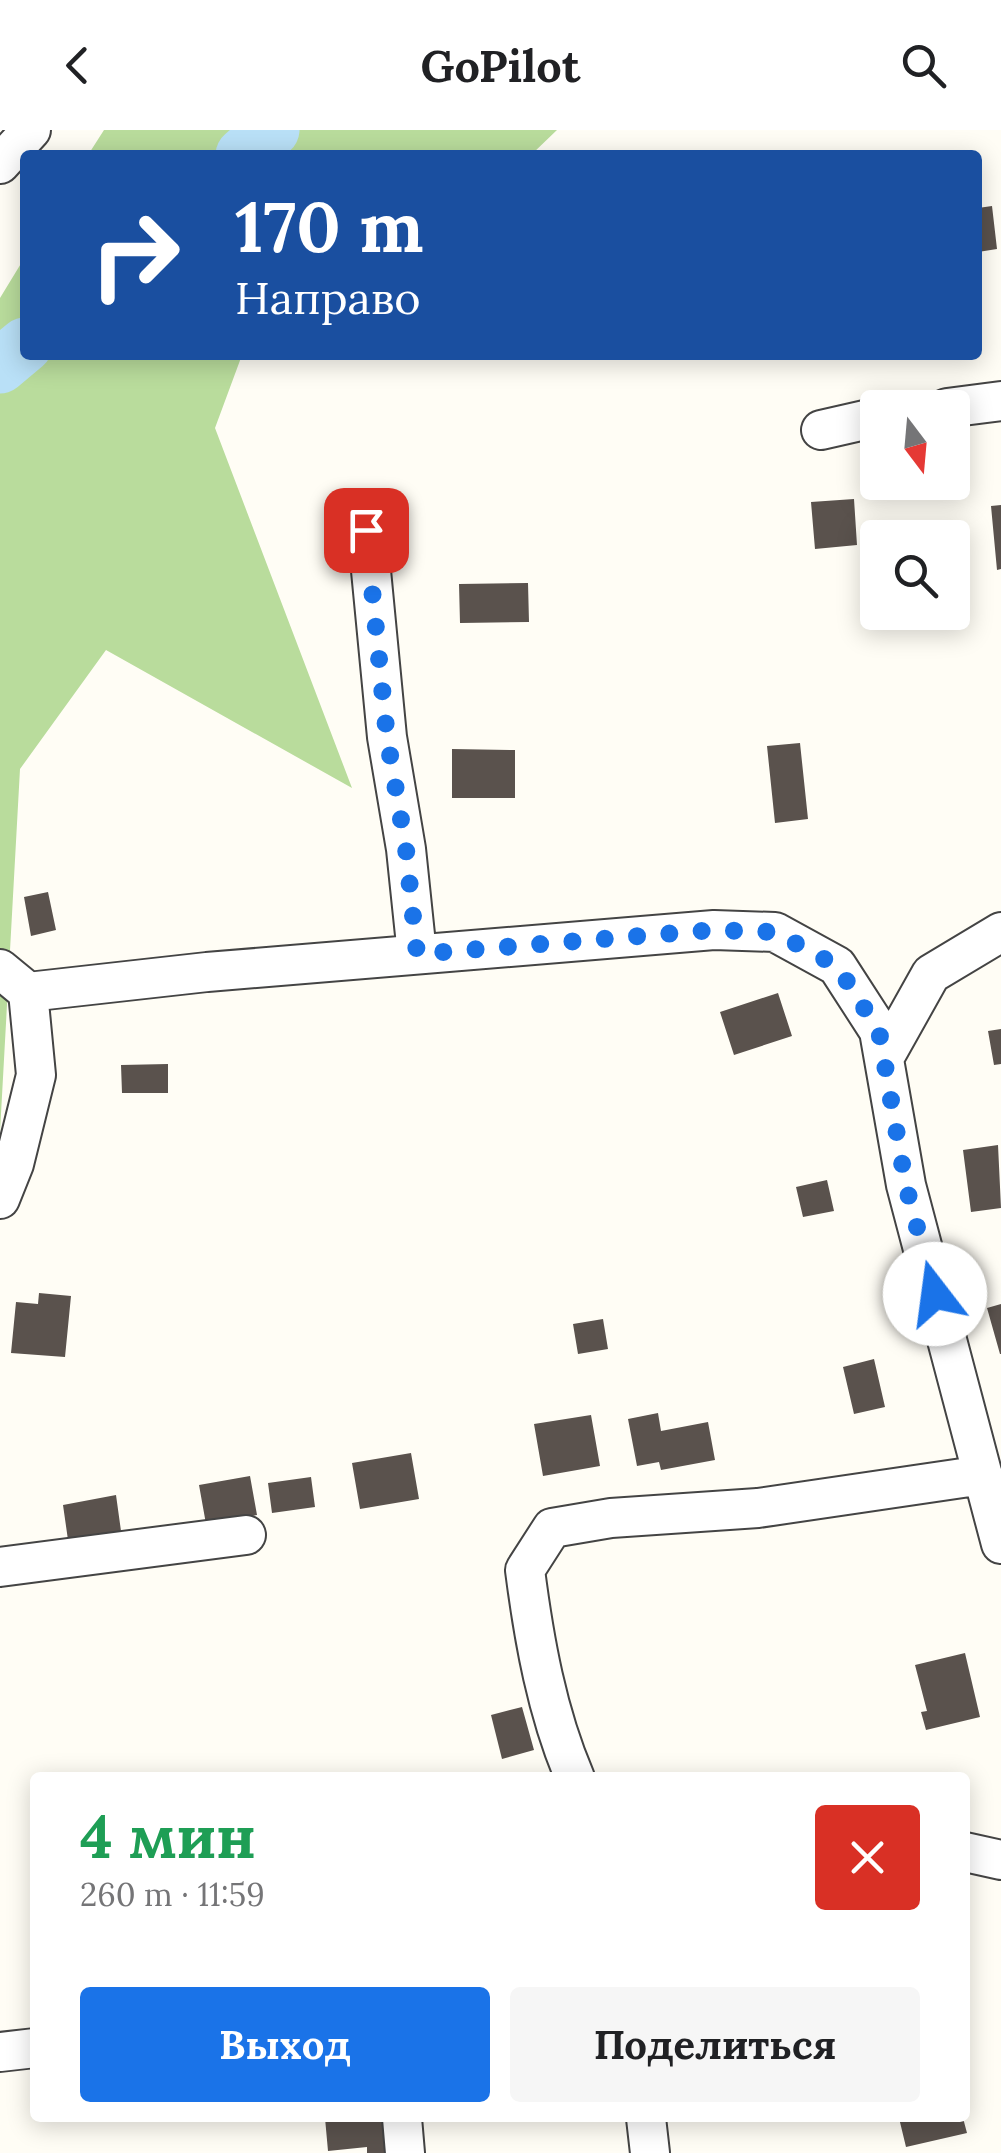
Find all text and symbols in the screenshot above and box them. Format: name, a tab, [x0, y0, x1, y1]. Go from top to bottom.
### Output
text: GoPilot	[421, 37, 580, 94]
icon: back	[50, 38, 105, 93]
icon: search	[896, 38, 951, 93]
text: 170 m	[235, 182, 424, 271]
icon: right	[70, 190, 200, 320]
text: Направо	[235, 269, 421, 326]
north arrow	[860, 390, 970, 500]
map controls	[860, 390, 970, 630]
pin	[324, 488, 409, 573]
icon: arrive	[339, 503, 394, 558]
button: search	[860, 520, 970, 630]
position arrow	[883, 1242, 987, 1346]
text: 4 мин	[80, 1798, 256, 1874]
button: close	[815, 1805, 920, 1910]
text: 260 m · 11:59	[80, 1874, 265, 1915]
button: Выход	[80, 1987, 490, 2102]
button: Поделиться	[510, 1987, 920, 2102]

